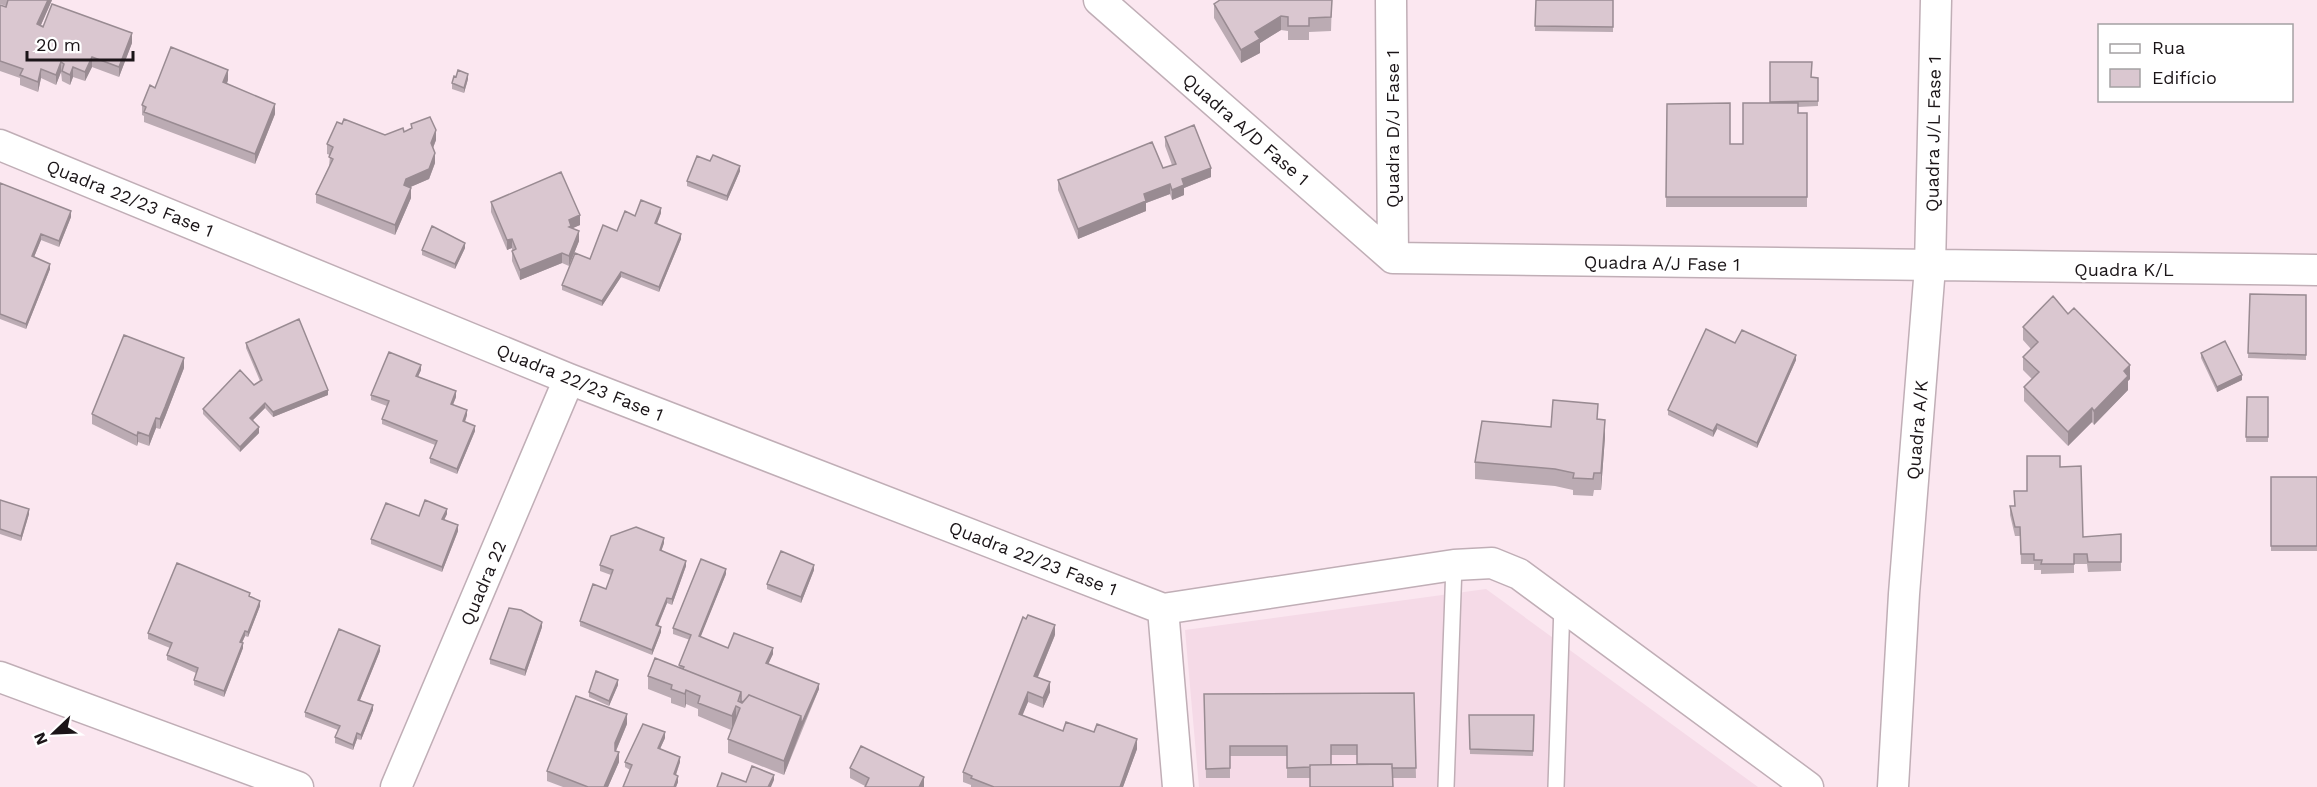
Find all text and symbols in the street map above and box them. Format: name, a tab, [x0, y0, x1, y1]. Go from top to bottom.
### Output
scale bar	[27, 24, 134, 62]
legend	[2098, 24, 2293, 102]
text: 20 m	[36, 34, 81, 55]
text: Rua	[2152, 37, 2185, 58]
street label: Quadra D/J Fase 1	[1382, 50, 1403, 208]
street label: Quadra J/L Fase 1	[1921, 56, 1945, 212]
text: Edifício	[2152, 67, 2217, 88]
street label: Quadra A/D Fase 1	[1179, 69, 1313, 189]
street label: Quadra 22/23 Fase 1	[44, 155, 216, 241]
street label: Quadra A/J Fase 1	[1584, 251, 1740, 275]
street label: Quadra K/L	[2074, 259, 2174, 280]
street label: Quadra 22/23 Fase 1	[494, 339, 666, 425]
street label: Quadra A/K	[1902, 379, 1932, 481]
street label: Quadra 22/23 Fase 1	[946, 516, 1120, 600]
street label: Quadra 22	[456, 537, 510, 629]
north arrow	[24, 703, 84, 763]
text: N	[30, 729, 52, 748]

